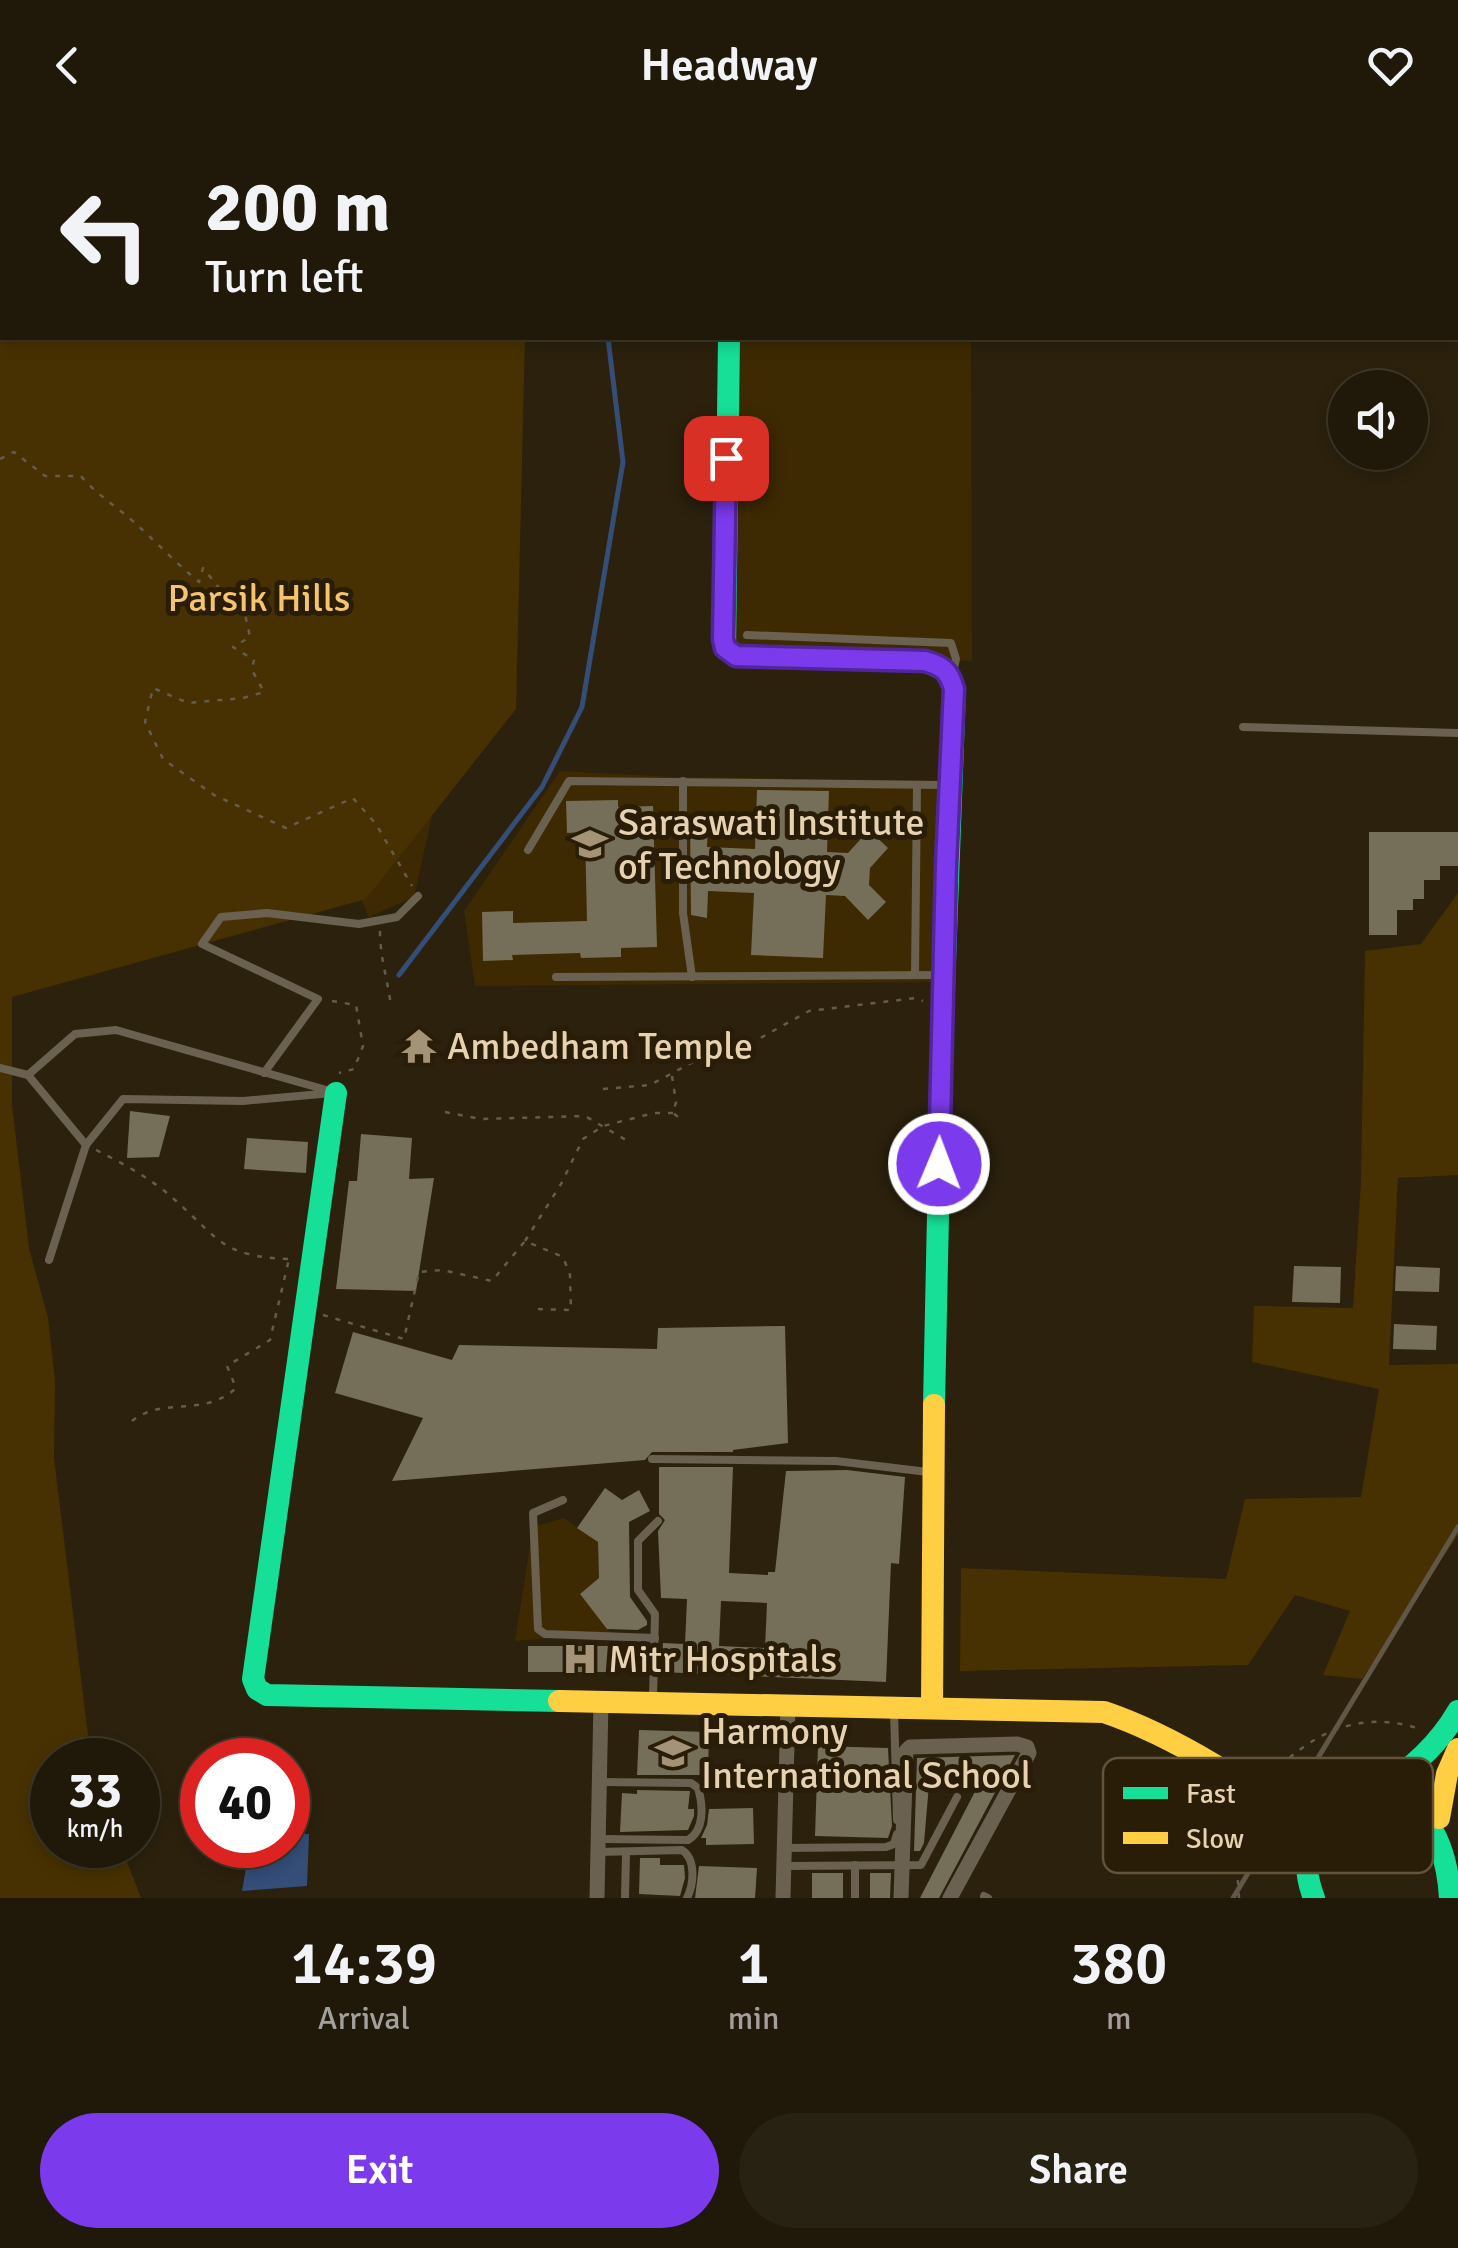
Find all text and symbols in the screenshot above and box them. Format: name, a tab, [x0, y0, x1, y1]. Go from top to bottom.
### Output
icon: back	[40, 38, 95, 93]
text: Headway	[641, 38, 817, 93]
icon: heart	[1363, 38, 1418, 93]
text: 200 m	[205, 164, 390, 250]
icon: left	[40, 170, 170, 300]
text: Turn left	[205, 250, 364, 305]
map controls	[1328, 370, 1428, 470]
button: sound	[1328, 370, 1428, 470]
pin	[684, 416, 769, 501]
icon: arrive	[699, 431, 754, 486]
park label: Parsik Hills	[168, 575, 350, 622]
place label: Saraswati Institute of Technology	[618, 799, 924, 890]
school or university icon: Saraswati Institute of Technology	[571, 825, 609, 863]
place label: Ambedham Temple	[447, 1023, 753, 1070]
temple icon: Ambedham Temple	[400, 1027, 438, 1065]
position arrow	[887, 1112, 991, 1216]
place label: Mitr Hospitals	[608, 1636, 837, 1683]
hospital icon: Mitr Hospitals	[561, 1640, 599, 1678]
place label: Harmony International School	[701, 1708, 1032, 1799]
school or university icon: Harmony International School	[654, 1734, 692, 1772]
speed limit sign: 40	[180, 1738, 310, 1868]
legend	[1103, 1758, 1433, 1873]
text: 33	[68, 1760, 122, 1822]
text: Fast	[1186, 1777, 1236, 1811]
text: km/h	[67, 1813, 123, 1844]
text: Slow	[1186, 1822, 1244, 1856]
text: 14:39	[291, 1927, 437, 2001]
text: 1	[737, 1927, 770, 2001]
text: 380	[1070, 1927, 1167, 2001]
text: Arrival	[318, 1999, 410, 2038]
text: min	[728, 1999, 779, 2038]
text: m	[1106, 1999, 1132, 2038]
button: Exit	[40, 2113, 719, 2228]
button: Share	[739, 2113, 1418, 2228]

